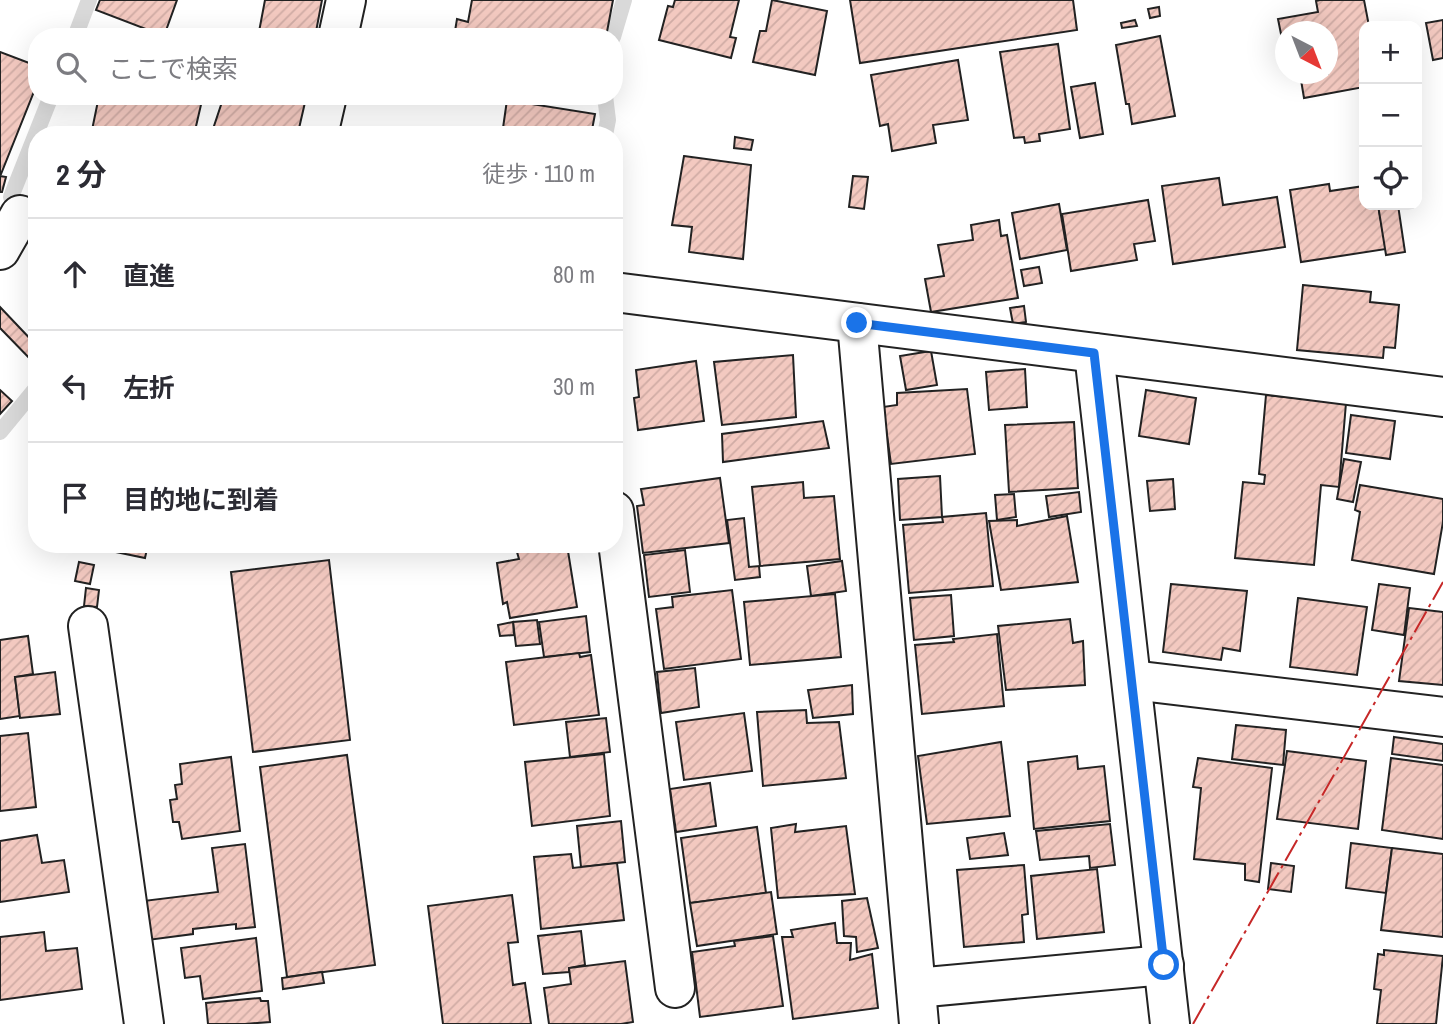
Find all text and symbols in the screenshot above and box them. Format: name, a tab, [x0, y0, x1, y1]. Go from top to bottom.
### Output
north arrow	[1275, 21, 1338, 84]
map controls	[1359, 21, 1422, 210]
button: +	[1359, 21, 1422, 84]
search box	[28, 28, 623, 105]
icon: search	[52, 48, 90, 86]
text: ここで検索	[108, 51, 238, 86]
button: −	[1359, 84, 1422, 147]
button: locate	[1359, 147, 1422, 210]
text: 2 分	[56, 154, 107, 194]
text: 徒歩 · 110 m	[482, 158, 595, 189]
icon: ahead	[56, 255, 94, 293]
text: 直進	[123, 258, 175, 293]
text: 80 m	[553, 259, 595, 290]
route end	[841, 307, 872, 338]
icon: left	[56, 367, 94, 405]
text: 左折	[123, 370, 175, 405]
text: 30 m	[553, 371, 595, 402]
icon: arrive	[56, 479, 94, 517]
text: 目的地に到着	[123, 482, 279, 517]
route start	[1148, 949, 1179, 980]

